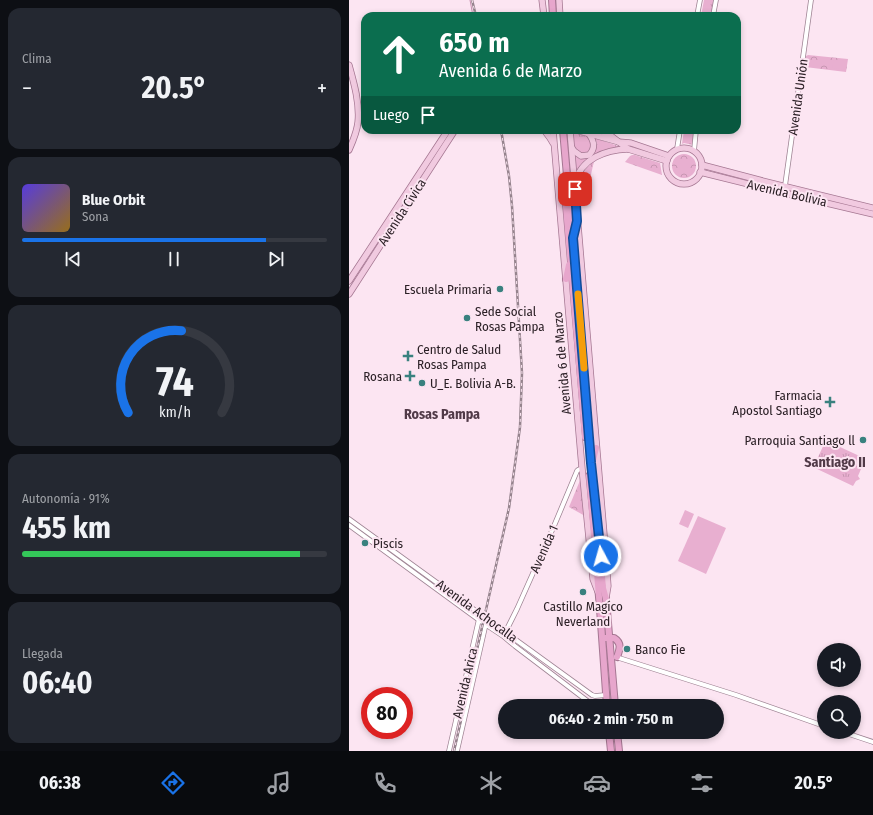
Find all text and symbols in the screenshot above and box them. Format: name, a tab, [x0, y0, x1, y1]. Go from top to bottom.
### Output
text: 650 m	[439, 26, 510, 59]
icon: ahead	[373, 28, 425, 80]
text: Clima	[22, 51, 52, 66]
street label: Avenida Unión	[785, 58, 811, 136]
text: Avenida 6 de Marzo	[439, 60, 582, 82]
text: 20.5°	[141, 70, 207, 106]
text: −	[22, 75, 32, 102]
text: +	[317, 75, 327, 102]
icon: arrive	[417, 104, 439, 126]
text: Luego	[373, 106, 409, 124]
pin	[558, 172, 592, 206]
street label: Avenida Cívica	[375, 176, 429, 248]
street label: Avenida Bolivia	[746, 177, 828, 209]
icon: arrive	[564, 178, 586, 200]
text: Blue Orbit	[82, 191, 145, 209]
text: Sona	[82, 209, 109, 224]
icon: previous	[62, 248, 84, 270]
icon: pause	[163, 248, 185, 270]
icon: next	[265, 248, 287, 270]
place label: Escuela Primaria	[404, 282, 492, 297]
marker: Escuela Primaria	[495, 284, 505, 294]
place label: Sede Social Rosas Pampa	[475, 304, 545, 334]
street label: Avenida 6 de Marzo	[550, 311, 574, 415]
marker: Sede Social Rosas Pampa	[462, 313, 472, 323]
place label: Centro de Salud Rosas Pampa	[417, 342, 501, 372]
marker: Centro de Salud Rosas Pampa	[402, 350, 414, 362]
text: 74	[156, 357, 193, 407]
place label: Rosana	[363, 369, 402, 384]
marker: Rosana	[405, 371, 415, 381]
place label: U_E. Bolivia A-B.	[430, 376, 516, 391]
marker: U_E. Bolivia A-B.	[417, 378, 427, 388]
place label: Farmacia Apostol Santiago	[732, 388, 822, 418]
marker: Farmacia Apostol Santiago	[825, 397, 835, 407]
text: km/h	[159, 404, 190, 421]
district label: Rosas Pampa	[404, 406, 480, 423]
place label: Parroquia Santiago ll	[744, 433, 856, 448]
marker: Parroquia Santiago ll	[858, 435, 868, 445]
district label: Santiago II	[804, 454, 866, 471]
text: Autonomía · 91%	[22, 491, 110, 506]
text: 455 km	[22, 510, 111, 546]
street label: Avenida 1	[527, 523, 561, 575]
position arrow	[580, 535, 622, 577]
place label: Piscis	[373, 536, 403, 551]
marker: Piscis	[360, 538, 370, 548]
street label: Avenida Achocalla	[434, 577, 520, 645]
marker: Castillo Magíco Neverland	[578, 587, 588, 597]
place label: Castillo Magíco Neverland	[543, 599, 623, 629]
place label: Banco Fie	[635, 642, 686, 657]
map controls	[817, 643, 861, 739]
button: sound	[817, 643, 861, 687]
marker: Banco Fie	[622, 644, 632, 654]
text: Llegada	[22, 646, 63, 661]
street label: Avenida Arica	[450, 646, 480, 720]
text: 06:40	[22, 665, 93, 701]
speed limit sign: 80	[361, 687, 413, 739]
button: search	[817, 695, 861, 739]
text: 06:40 · 2 min · 750 m	[549, 710, 673, 728]
icon: directions	[159, 769, 187, 797]
icon: music	[265, 769, 293, 797]
icon: phone	[371, 769, 399, 797]
icon: climate	[477, 769, 505, 797]
icon: car	[583, 769, 611, 797]
icon: filters	[688, 769, 716, 797]
text: 06:38	[39, 772, 81, 794]
text: 20.5°	[794, 772, 834, 794]

